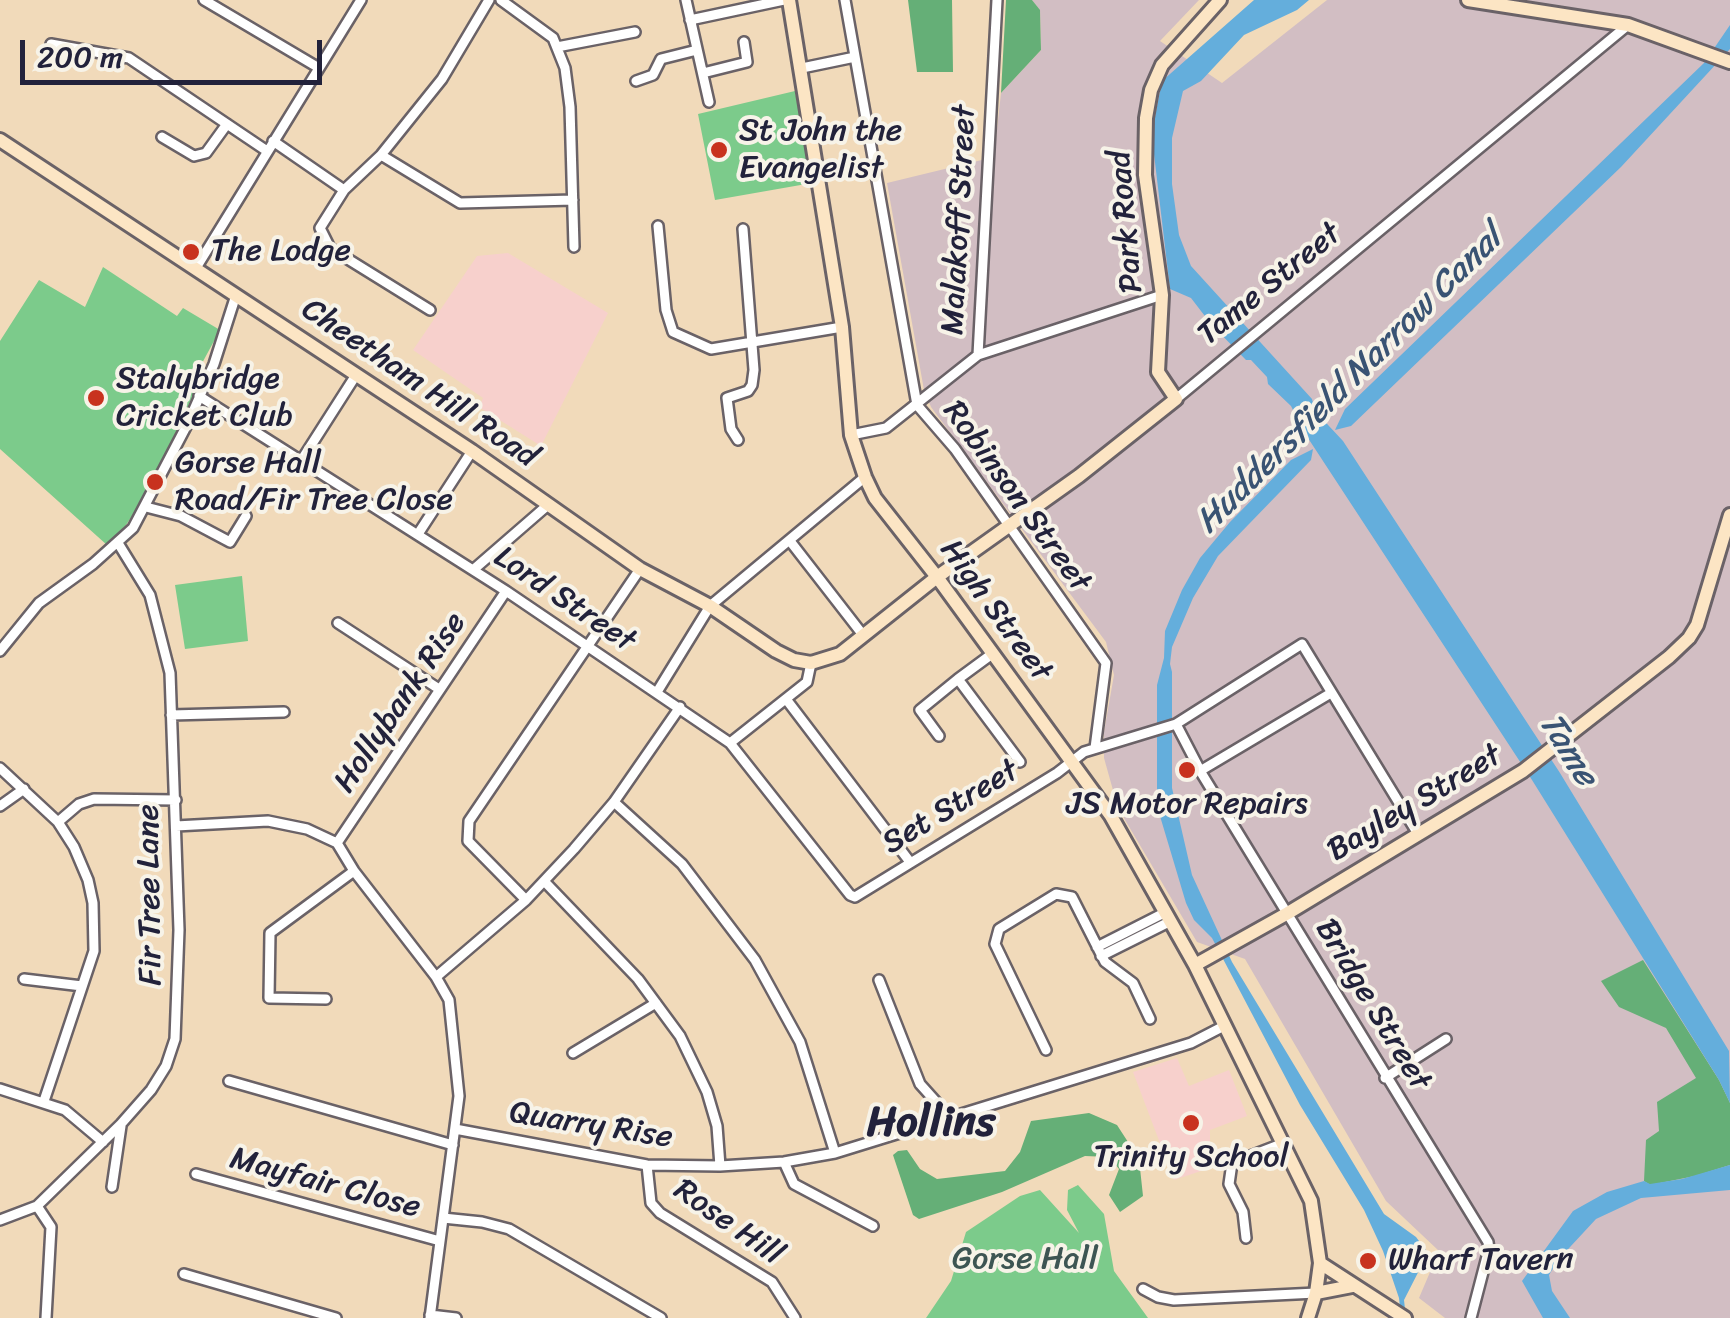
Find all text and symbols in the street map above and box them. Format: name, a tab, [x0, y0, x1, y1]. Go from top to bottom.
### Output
scale bar	[25, 20, 328, 82]
text: 200 m	[37, 30, 123, 84]
street label: Malakoff Street	[935, 104, 985, 336]
place label: St John the Evangelist	[739, 113, 902, 188]
marker: St John the Evangelist	[708, 139, 730, 161]
street label: Park Road	[1102, 149, 1152, 295]
street label: Tame Street	[1191, 216, 1349, 354]
water label: Huddersfield Narrow Canal	[1188, 219, 1512, 543]
place label: The Lodge	[211, 233, 351, 271]
marker: The Lodge	[180, 241, 202, 263]
street label: Cheetham Hill Road	[294, 291, 544, 477]
place label: Stalybridge Cricket Club	[116, 361, 293, 436]
marker: Stalybridge Cricket Club	[85, 387, 107, 409]
street label: Robinson Street	[934, 394, 1098, 600]
place label: Gorse Hall Road/Fir Tree Close	[175, 445, 453, 520]
marker: Gorse Hall Road/Fir Tree Close	[144, 471, 166, 493]
street label: High Street	[931, 533, 1059, 689]
street label: Lord Street	[486, 539, 642, 661]
street label: Hollybank Rise	[327, 606, 475, 800]
water label: Tame	[1528, 705, 1606, 795]
street label: Bayley Street	[1321, 737, 1509, 871]
street label: Set Street	[876, 752, 1026, 864]
marker: JS Motor Repairs	[1176, 759, 1198, 781]
place label: JS Motor Repairs	[1066, 786, 1308, 824]
street label: Fir Tree Lane	[130, 804, 172, 986]
street label: Bridge Street	[1306, 912, 1438, 1098]
street label: Quarry Rise	[507, 1094, 675, 1158]
district label: Hollins	[867, 1099, 995, 1149]
marker: Trinity School	[1180, 1112, 1202, 1134]
place label: Trinity School	[1093, 1139, 1289, 1177]
street label: Mayfair Close	[226, 1140, 424, 1228]
street label: Rose Hill	[666, 1171, 790, 1275]
park label: Gorse Hall	[952, 1241, 1098, 1279]
place label: Wharf Tavern	[1388, 1242, 1574, 1280]
marker: Wharf Tavern	[1357, 1250, 1379, 1272]

